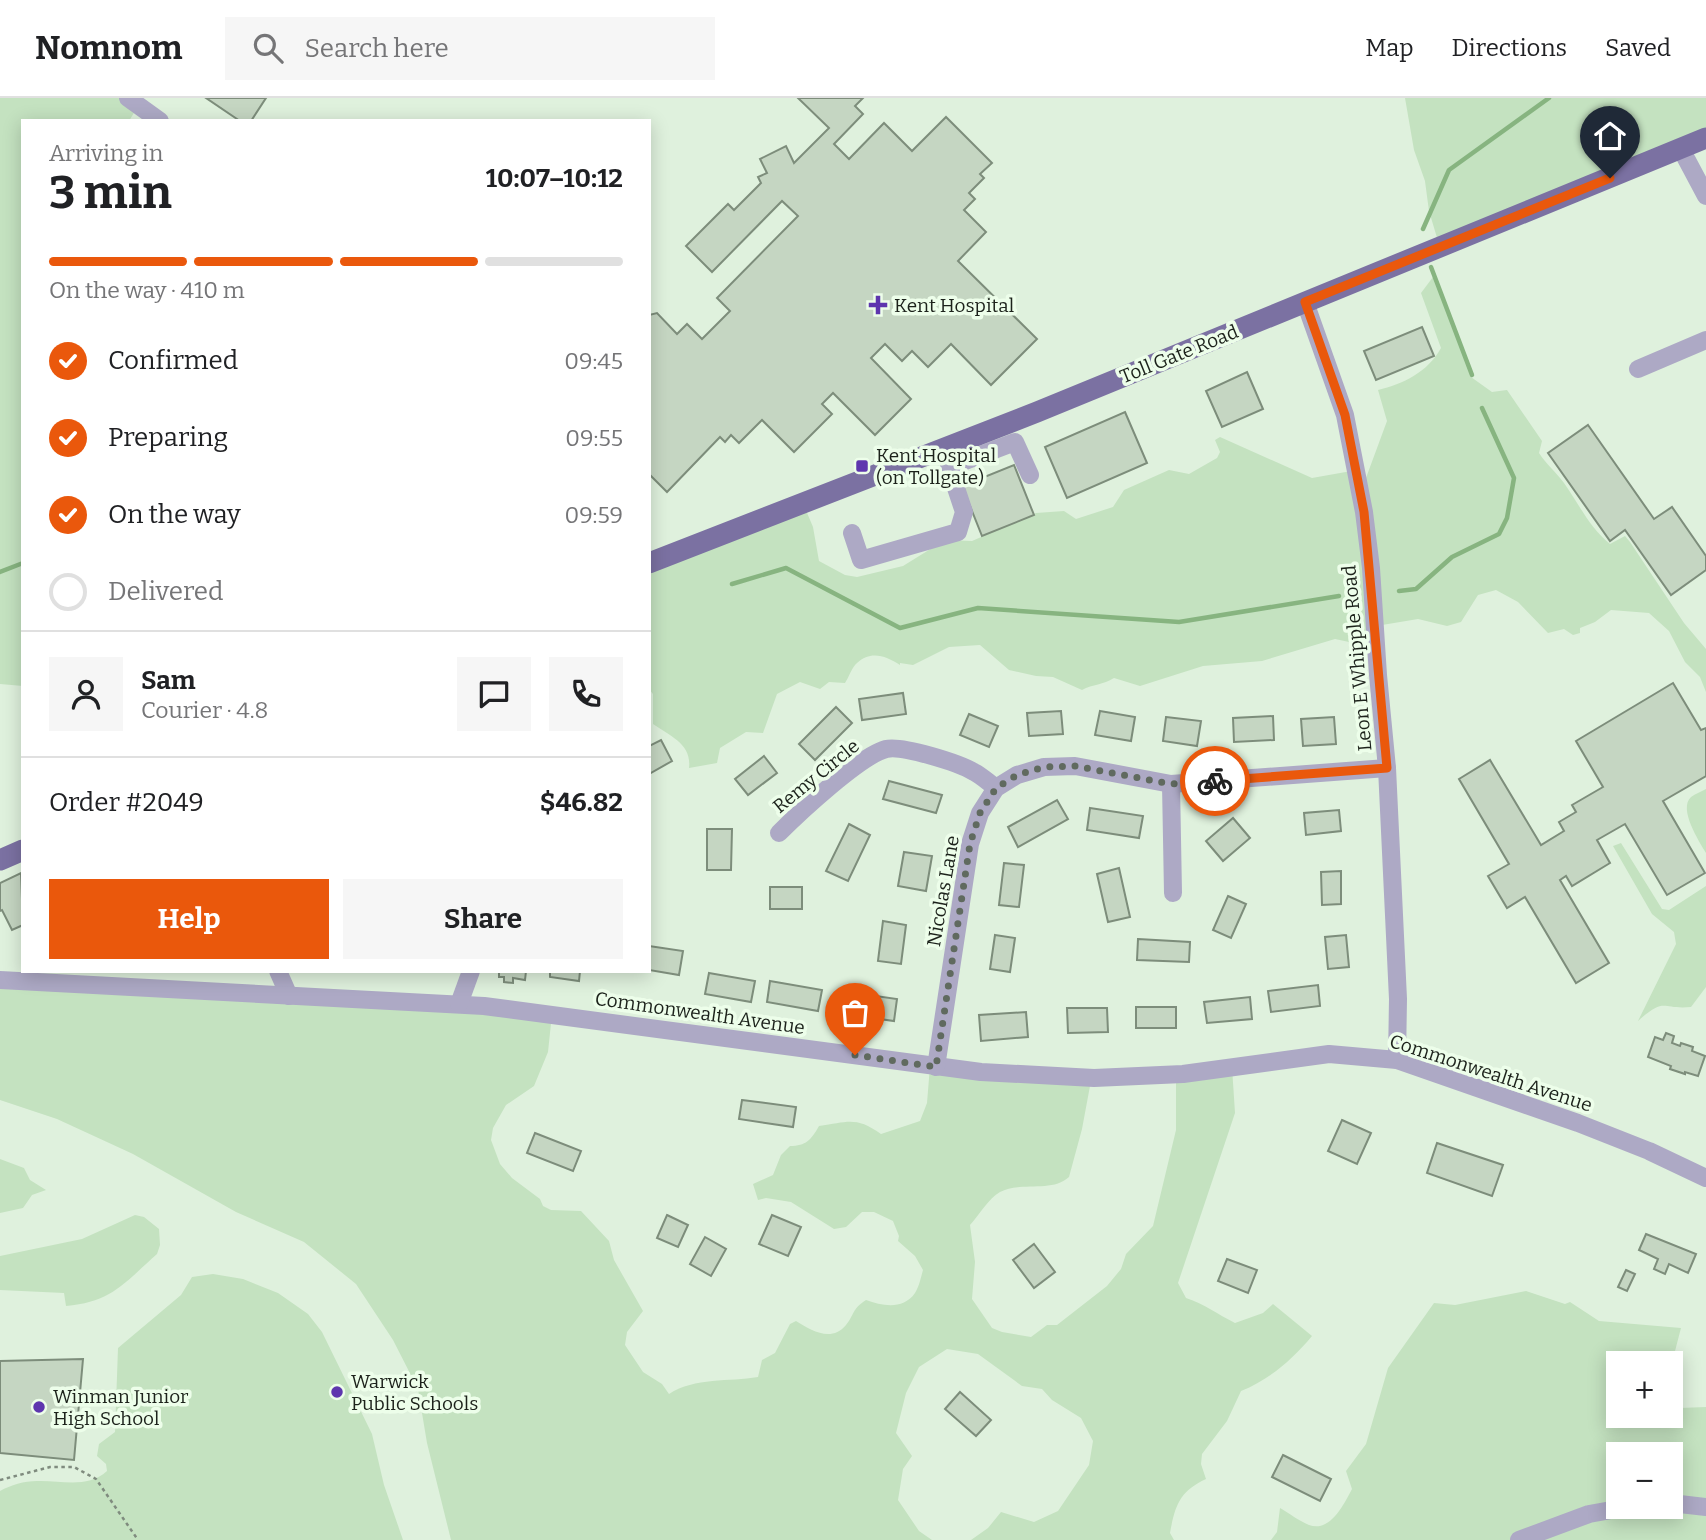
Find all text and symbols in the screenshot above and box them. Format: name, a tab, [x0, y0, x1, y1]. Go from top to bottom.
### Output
search box	[225, 17, 715, 80]
text: Nomnom	[35, 28, 183, 68]
icon: search	[249, 29, 287, 67]
text: Search here	[305, 33, 449, 64]
text: Map	[1365, 34, 1414, 62]
text: Directions	[1452, 34, 1567, 62]
text: Saved	[1605, 34, 1671, 62]
pin	[1580, 106, 1640, 178]
icon: home	[1591, 117, 1629, 155]
text: Arriving in	[49, 139, 163, 167]
text: 10:07–10:12	[486, 163, 623, 194]
text: 3 min	[49, 165, 172, 220]
text: On the way · 410 m	[49, 276, 245, 304]
place label: Kent Hospital	[894, 294, 1014, 317]
marker: Kent Hospital	[868, 295, 888, 315]
street label: Toll Gate Road	[1117, 320, 1241, 388]
icon: check	[49, 342, 87, 380]
text: Confirmed	[108, 345, 238, 376]
text: 09:45	[564, 347, 623, 375]
icon: check	[49, 419, 87, 457]
text: Preparing	[108, 422, 228, 453]
text: 09:55	[565, 424, 623, 452]
place label: Kent Hospital (on Tollgate)	[876, 444, 996, 489]
marker: Kent Hospital (on Tollgate)	[854, 458, 870, 474]
icon: check	[49, 496, 87, 534]
text: On the way	[108, 499, 241, 530]
text: 09:59	[564, 501, 623, 529]
street label: Leon E Whipple Road	[1337, 564, 1377, 752]
text: Delivered	[108, 576, 223, 607]
button: person	[49, 657, 123, 731]
button: chat	[457, 657, 531, 731]
button: phone	[549, 657, 623, 731]
text: Sam	[141, 665, 196, 696]
text: Courier · 4.8	[141, 696, 268, 724]
street label: Remy Circle	[768, 734, 864, 818]
courier	[1180, 746, 1250, 816]
icon: bike	[1196, 762, 1234, 800]
text: Order #2049	[49, 787, 204, 818]
text: $46.82	[540, 787, 623, 818]
street label: Nicolas Lane	[922, 834, 964, 948]
button: Help	[49, 879, 329, 959]
button: Share	[343, 879, 623, 959]
pin	[825, 983, 885, 1055]
street label: Commonwealth Avenue	[594, 987, 806, 1039]
icon: bag	[836, 994, 874, 1032]
street label: Commonwealth Avenue	[1387, 1029, 1595, 1117]
map controls	[1606, 1351, 1683, 1519]
button: +	[1606, 1351, 1683, 1428]
place label: Warwick Public Schools	[351, 1370, 478, 1415]
marker: Warwick Public Schools	[329, 1384, 345, 1400]
place label: Winman Junior High School	[53, 1385, 189, 1430]
marker: Winman Junior High School	[31, 1399, 47, 1415]
button: −	[1606, 1442, 1683, 1519]

